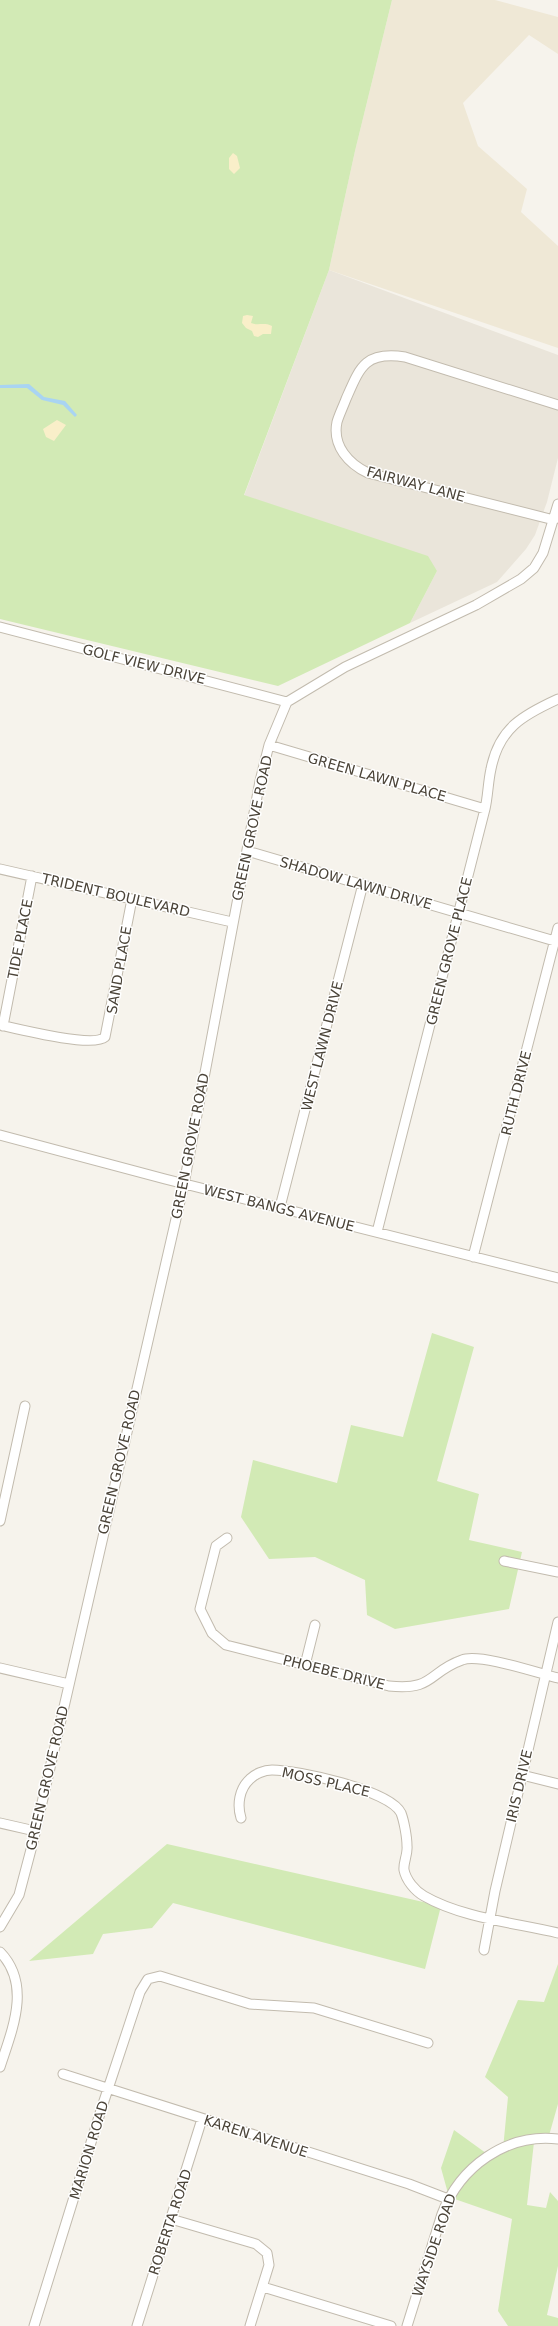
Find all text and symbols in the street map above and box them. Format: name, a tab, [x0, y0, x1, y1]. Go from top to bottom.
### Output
street label: FAIRWAY LANE	[365, 463, 467, 505]
street label: GOLF VIEW DRIVE	[81, 641, 207, 687]
street label: GREEN LAWN PLACE	[306, 750, 448, 804]
street label: GREEN GROVE ROAD	[229, 754, 275, 902]
street label: SHADOW LAWN DRIVE	[278, 854, 434, 912]
street label: TRIDENT BOULEVARD	[39, 870, 192, 920]
street label: GREEN GROVE PLACE	[423, 875, 475, 1027]
street label: TIDE PLACE	[4, 898, 36, 981]
street label: SAND PLACE	[103, 925, 135, 1015]
street label: WEST LAWN DRIVE	[298, 979, 346, 1113]
street label: RUTH DRIVE	[498, 1049, 534, 1137]
street label: GREEN GROVE ROAD	[168, 1072, 212, 1220]
street label: WEST BANGS AVENUE	[202, 1181, 356, 1235]
street label: GREEN GROVE ROAD	[95, 1388, 143, 1536]
street label: PHOEBE DRIVE	[281, 1652, 387, 1692]
street label: GREEN GROVE ROAD	[23, 1704, 71, 1852]
street label: IRIS DRIVE	[503, 1748, 535, 1824]
street label: MOSS PLACE	[280, 1764, 372, 1800]
street label: MARION ROAD	[66, 2099, 112, 2201]
street label: KAREN AVENUE	[202, 2112, 310, 2160]
street label: ROBERTA ROAD	[145, 2167, 195, 2277]
street label: WAYSIDE ROAD	[409, 2191, 459, 2299]

